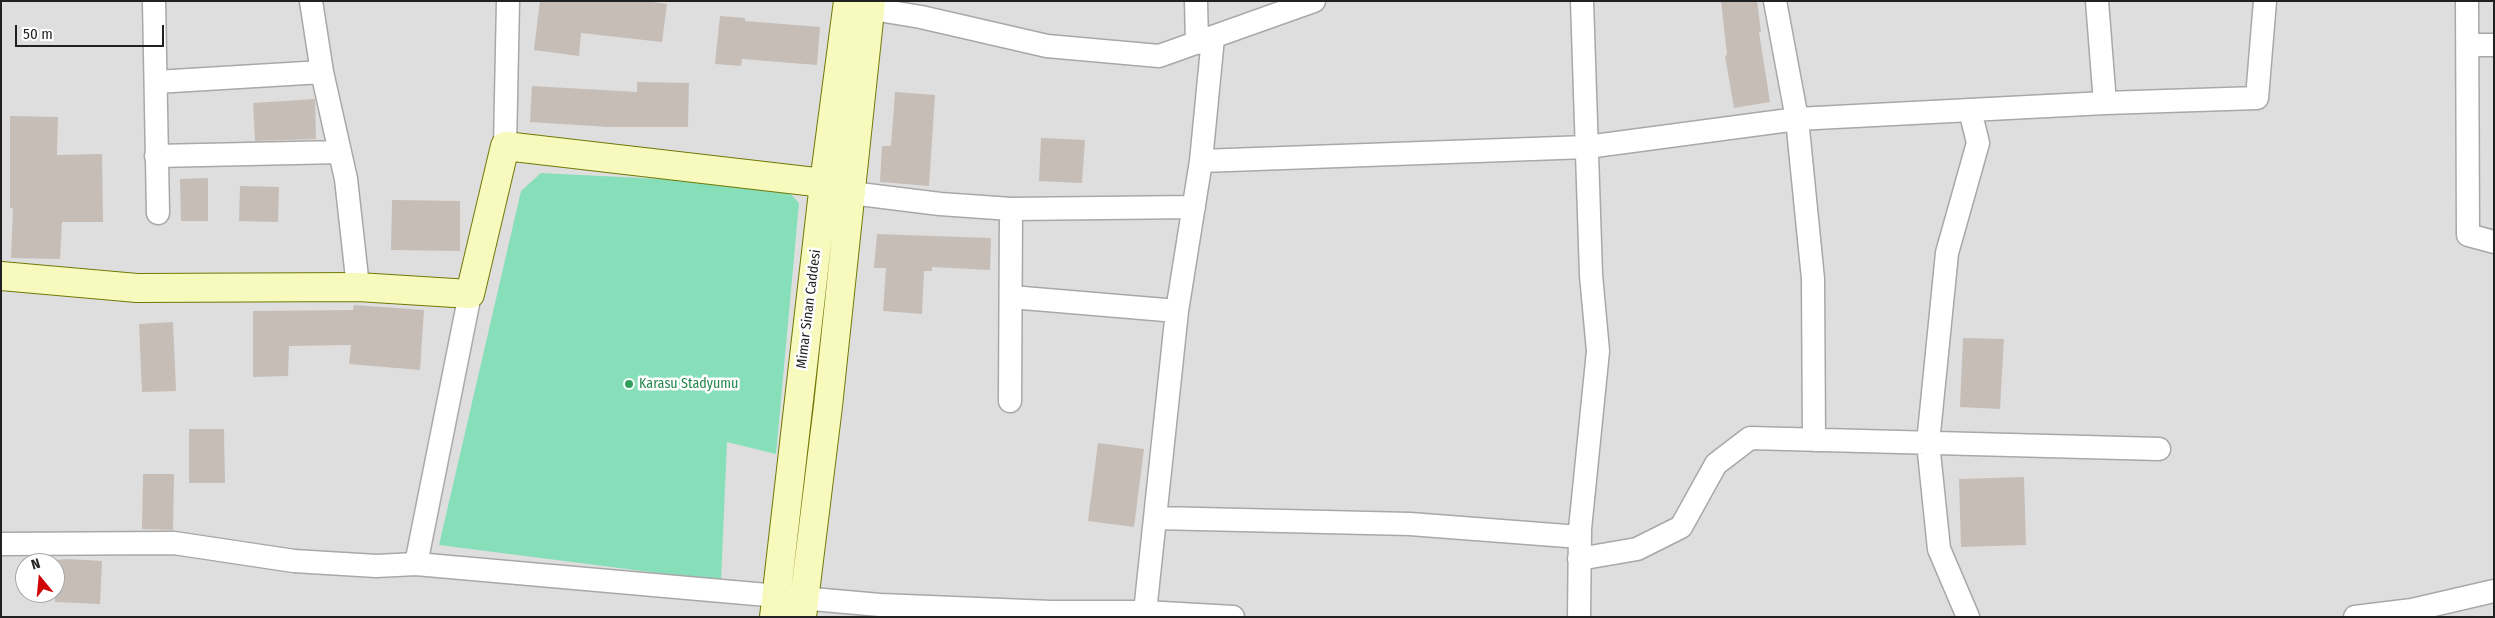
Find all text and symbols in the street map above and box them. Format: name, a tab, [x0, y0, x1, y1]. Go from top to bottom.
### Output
scale bar	[18, 15, 166, 47]
text: 50 m	[23, 25, 53, 43]
street label: Mimar Sinan Caddesi	[793, 248, 825, 370]
place label: Karasu Stadyumu	[639, 376, 738, 392]
marker: Karasu Stadyumu	[623, 378, 635, 390]
north arrow	[15, 553, 65, 603]
text: N	[29, 555, 42, 573]

